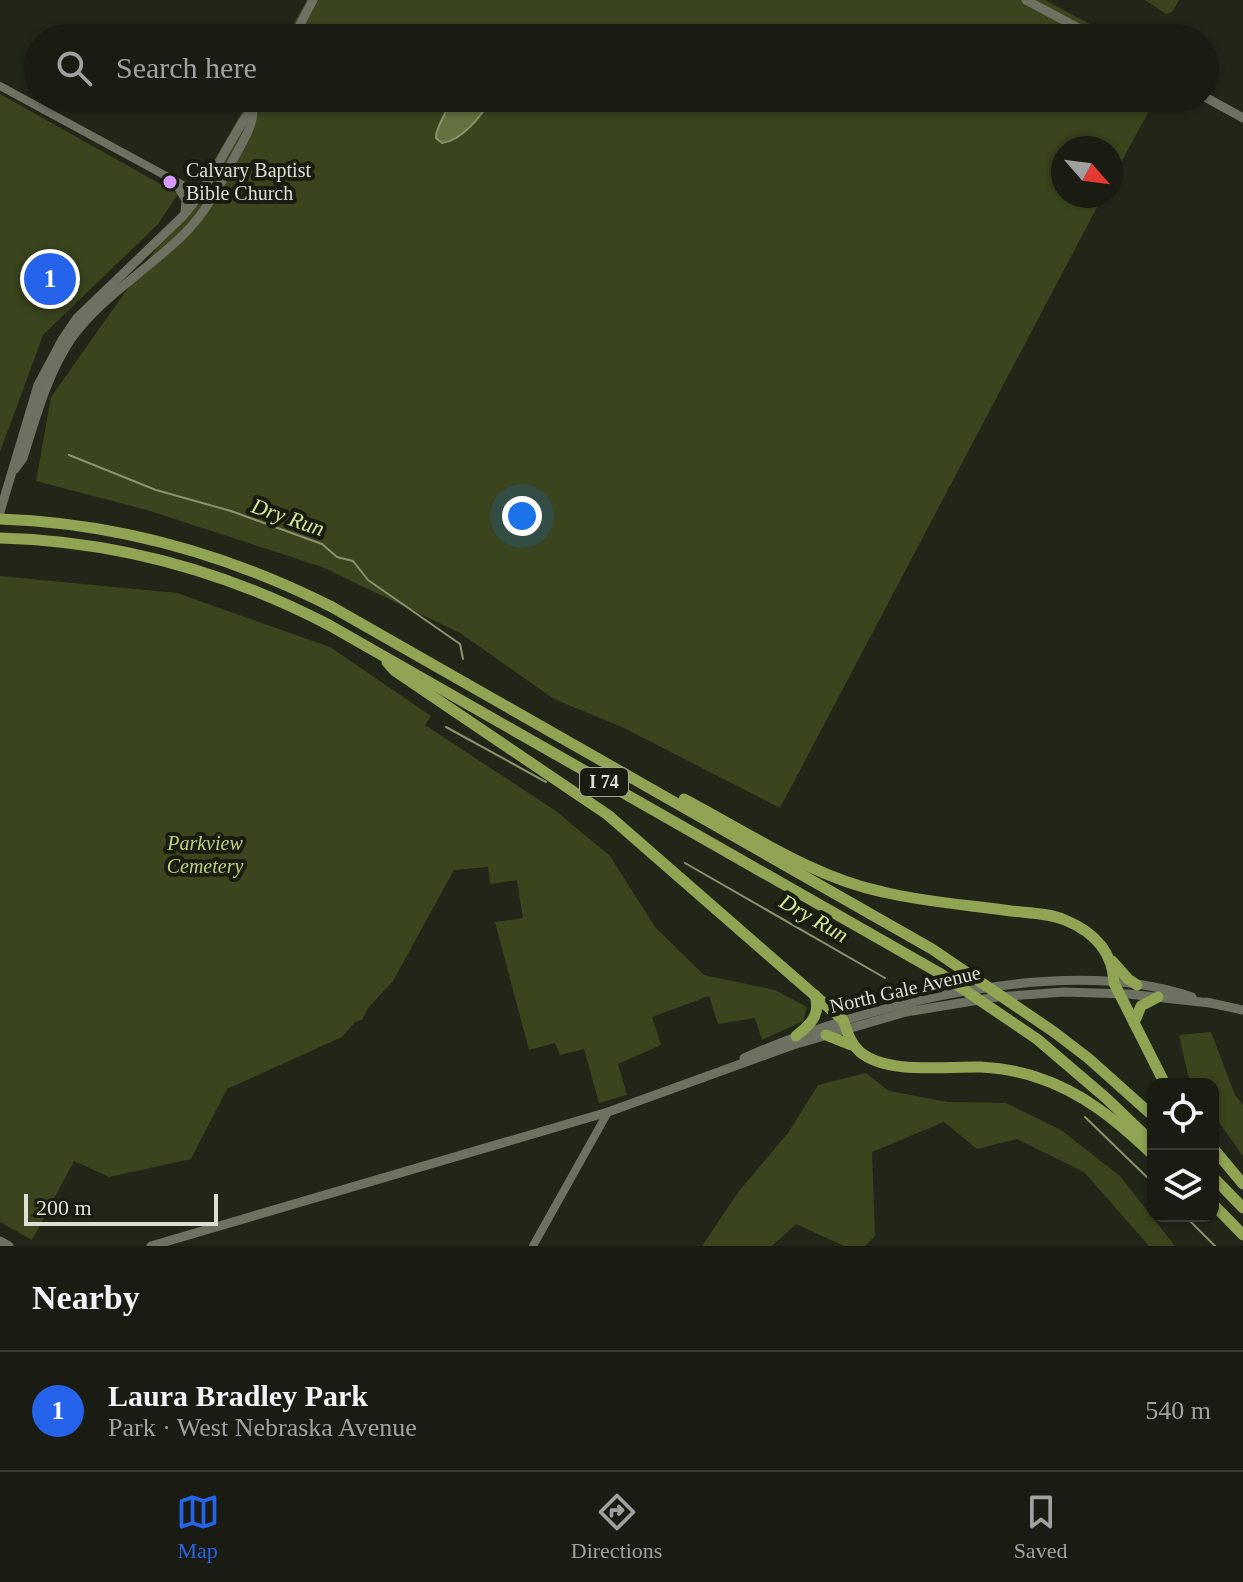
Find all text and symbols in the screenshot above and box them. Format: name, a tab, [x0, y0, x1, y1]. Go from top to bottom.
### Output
search box	[24, 24, 1219, 112]
icon: search	[52, 46, 96, 90]
text: Search here	[116, 51, 257, 84]
north arrow	[1051, 136, 1123, 208]
place label: Calvary Baptist Bible Church	[186, 159, 311, 204]
marker: Calvary Baptist Bible Church	[161, 173, 179, 191]
pin: 1	[24, 249, 76, 309]
water label: Dry Run	[247, 493, 328, 541]
your location	[502, 496, 542, 536]
road number: I 74	[580, 768, 628, 796]
park label: Parkview Cemetery	[166, 832, 243, 878]
water label: Dry Run	[774, 888, 853, 948]
street label: North Gale Avenue	[827, 961, 983, 1017]
map controls	[1147, 1078, 1219, 1222]
button: locate	[1147, 1078, 1219, 1150]
button: layers	[1147, 1150, 1219, 1222]
scale bar	[24, 1190, 218, 1226]
text: 200 m	[36, 1195, 92, 1220]
text: Nearby	[32, 1279, 140, 1316]
text: Laura Bradley Park	[108, 1379, 368, 1412]
text: 1	[52, 1396, 65, 1425]
text: 540 m	[1145, 1396, 1211, 1425]
text: Park · West Nebraska Avenue	[108, 1413, 417, 1442]
tab: Map	[176, 1490, 220, 1564]
tab: Directions	[571, 1490, 662, 1564]
tab: Saved	[1014, 1490, 1067, 1564]

